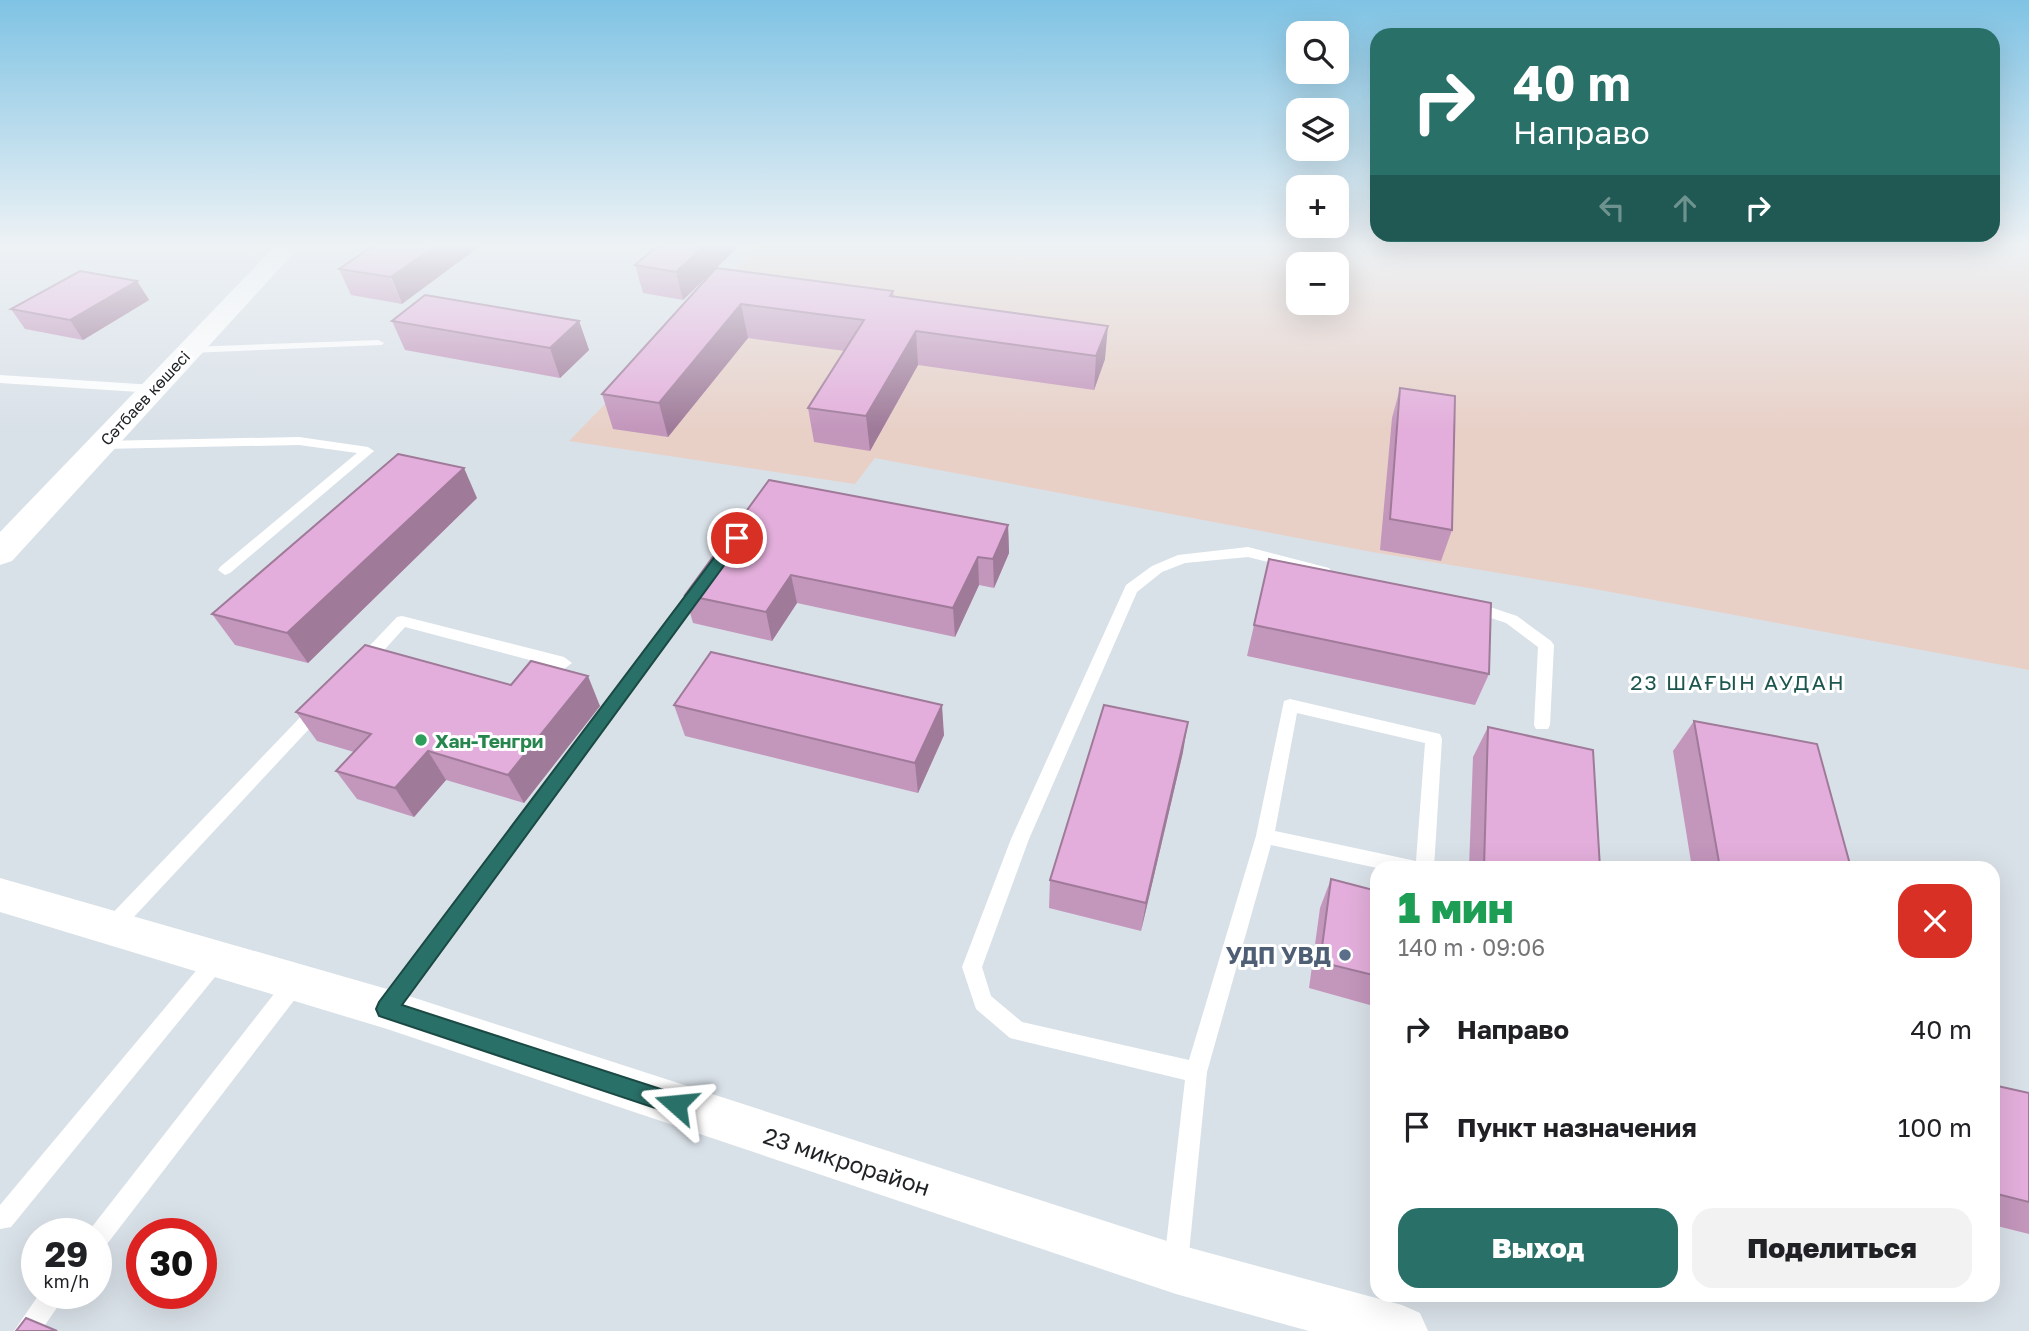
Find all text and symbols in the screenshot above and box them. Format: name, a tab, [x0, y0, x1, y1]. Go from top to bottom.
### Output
map controls	[1286, 21, 1349, 315]
button: search	[1286, 21, 1349, 84]
text: 40 m	[1513, 53, 1631, 112]
icon: right	[1398, 56, 1489, 147]
button: layers	[1286, 98, 1349, 161]
text: Направо	[1513, 113, 1650, 151]
button: +	[1286, 175, 1349, 238]
icon: left	[1593, 189, 1631, 227]
icon: ahead	[1666, 189, 1704, 227]
icon: right	[1739, 189, 1777, 227]
button: −	[1286, 252, 1349, 315]
street label: Сәтбаев көшесі	[96, 346, 194, 450]
pin	[707, 508, 767, 568]
icon: arrive	[718, 519, 756, 557]
district label: 23 ШАҒЫН АУДАН	[1630, 669, 1846, 695]
place label: Хан-Тенгри	[435, 729, 543, 752]
marker: Хан-Тенгри	[413, 732, 429, 748]
text: 1 мин	[1398, 882, 1514, 932]
button: close	[1898, 884, 1972, 958]
text: 140 m · 09:06	[1398, 933, 1545, 961]
place label: УДП УВД	[1226, 941, 1331, 969]
marker: УДП УВД	[1337, 947, 1353, 963]
icon: right	[1398, 1010, 1436, 1048]
text: Направо	[1457, 1014, 1569, 1045]
text: 40 m	[1911, 1014, 1972, 1045]
position arrow	[639, 1067, 713, 1141]
icon: arrive	[1398, 1108, 1436, 1146]
text: Пункт назначения	[1457, 1112, 1697, 1143]
text: 100 m	[1898, 1112, 1972, 1143]
street label: 23 микрорайон	[760, 1121, 934, 1201]
button: Выход	[1398, 1208, 1678, 1288]
button: Поделиться	[1692, 1208, 1972, 1288]
speed limit sign: 30	[126, 1218, 217, 1309]
text: 29	[45, 1233, 88, 1275]
text: km/h	[44, 1270, 89, 1292]

